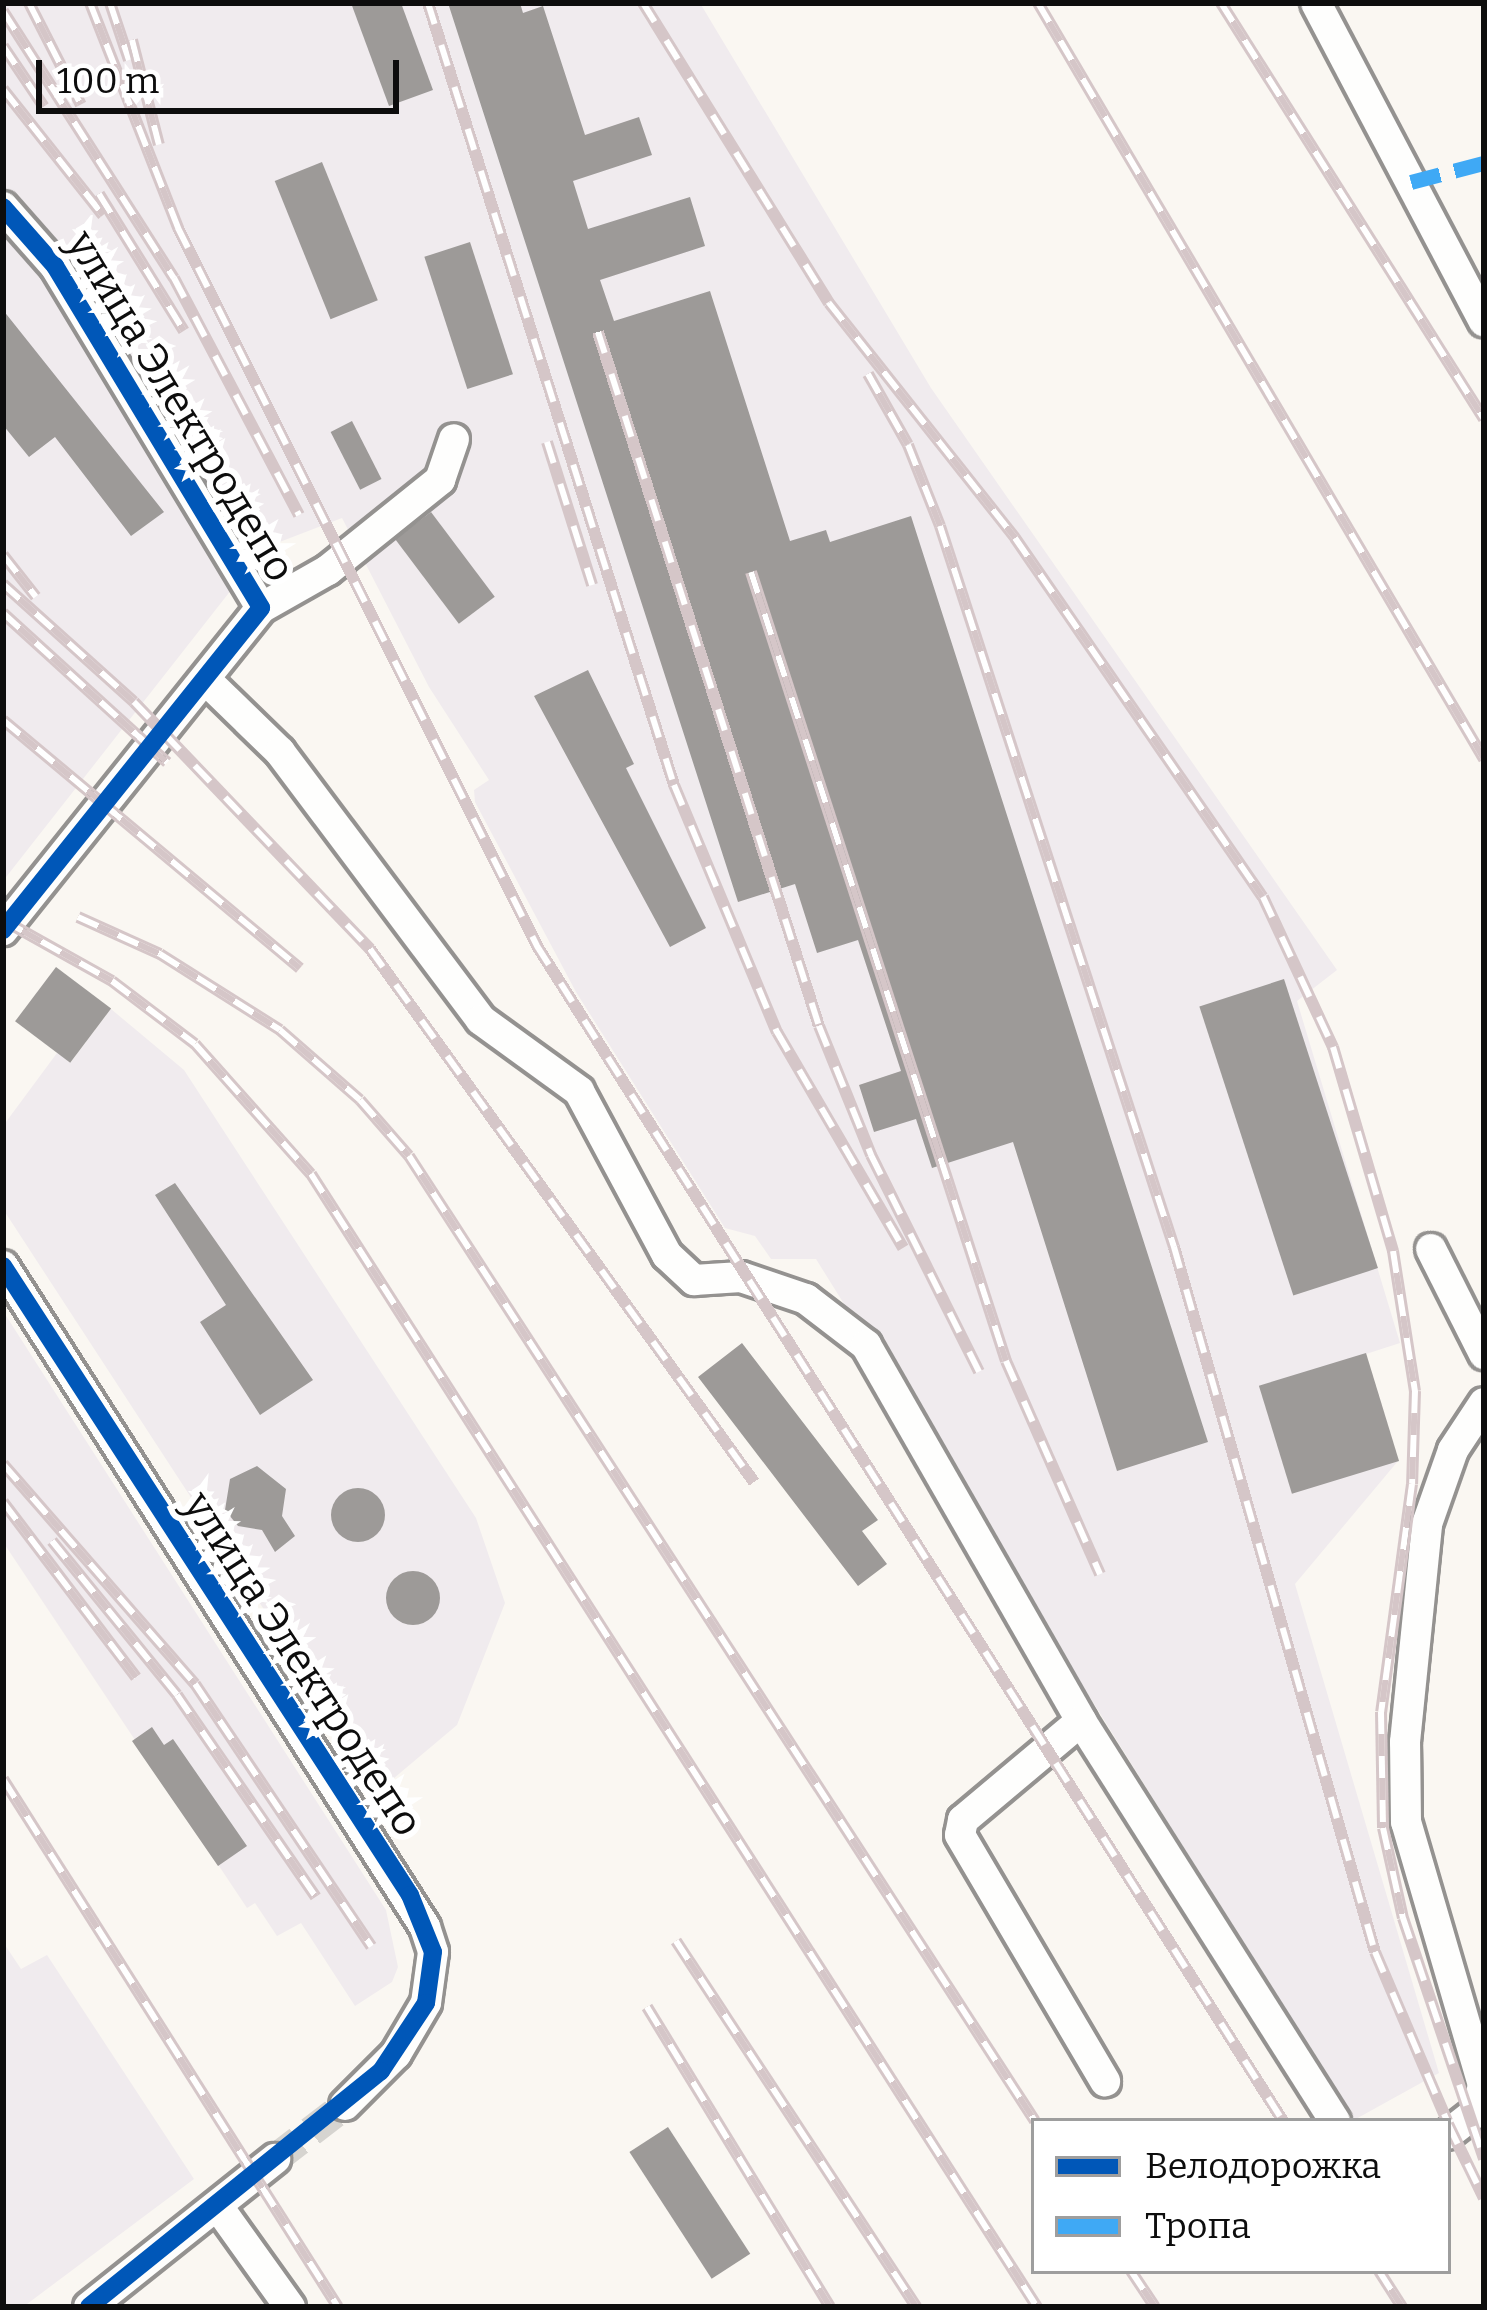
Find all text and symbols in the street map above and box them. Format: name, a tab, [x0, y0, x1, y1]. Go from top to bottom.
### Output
scale bar	[42, 36, 405, 110]
text: 100 m	[57, 59, 159, 103]
street label: улица Электродепо	[56, 222, 306, 590]
street label: улица Электродепо	[173, 1483, 433, 1845]
legend	[1031, 2118, 1451, 2274]
text: Велодорожка	[1145, 2144, 1381, 2188]
text: Тропа	[1145, 2204, 1251, 2248]

